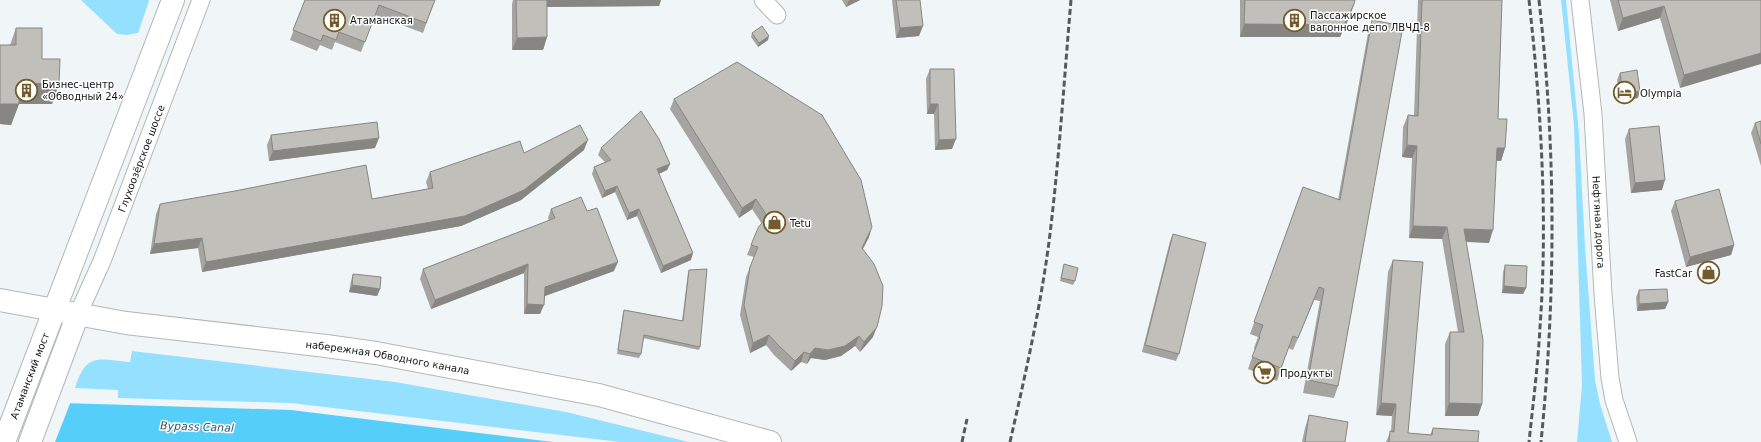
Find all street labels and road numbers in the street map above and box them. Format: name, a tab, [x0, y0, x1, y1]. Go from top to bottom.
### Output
street label: Глухоозёрское шоссе	[116, 103, 166, 214]
street label: Нефтяная дорога	[1591, 175, 1607, 269]
street label: Атаманский мост	[8, 331, 51, 421]
street label: набережная Обводного канала	[305, 338, 471, 376]

